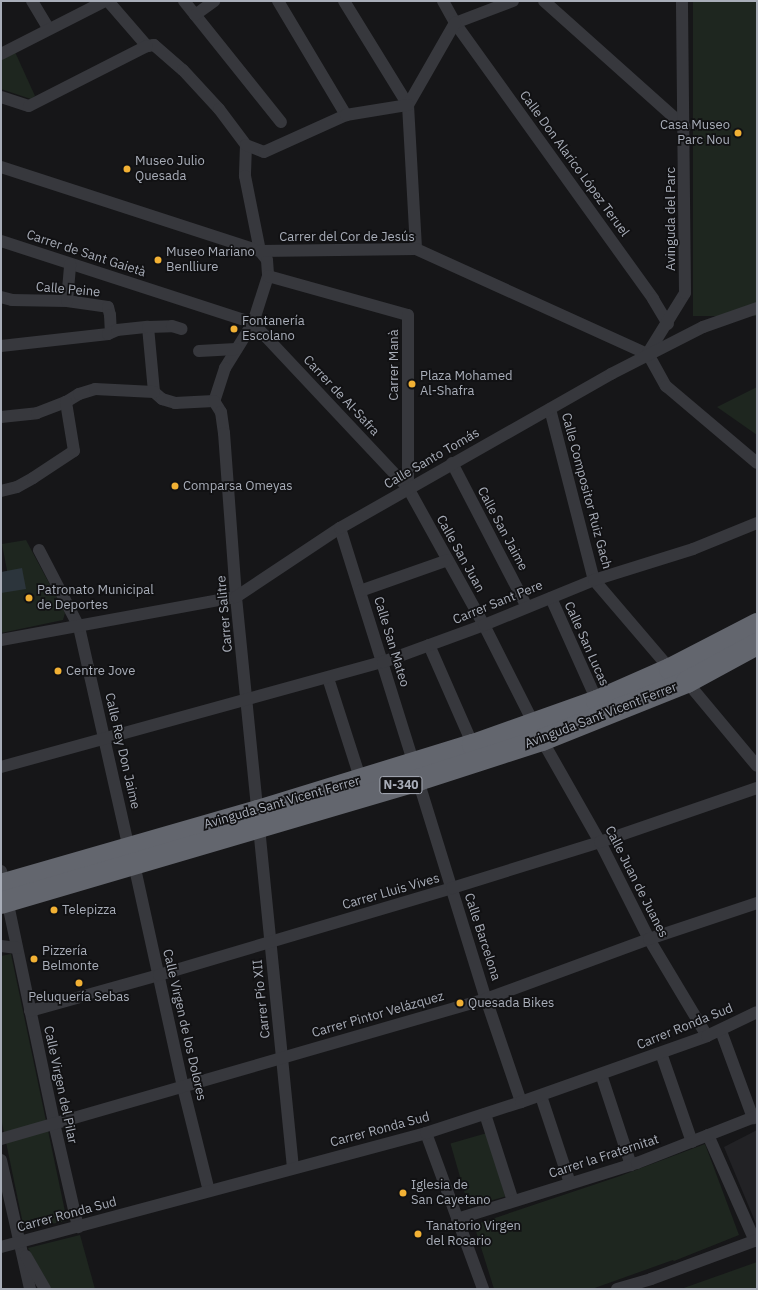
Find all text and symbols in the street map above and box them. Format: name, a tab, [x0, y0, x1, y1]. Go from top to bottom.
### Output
street label: Calle Don Alarico López Teruel	[516, 88, 632, 240]
place label: Casa Museo Parc Nou	[660, 118, 730, 149]
marker: Casa Museo Parc Nou	[733, 128, 743, 138]
place label: Museo Julio Quesada	[135, 154, 205, 185]
marker: Museo Julio Quesada	[122, 164, 132, 174]
street label: Avinguda del Parc	[663, 167, 679, 271]
street label: Carrer de Sant Gaietà	[24, 227, 148, 281]
street label: Carrer del Cor de Jesús	[279, 229, 415, 245]
place label: Museo Mariano Benlliure	[166, 245, 255, 276]
marker: Museo Mariano Benlliure	[153, 255, 163, 265]
street label: Calle Peine	[35, 279, 101, 301]
place label: Fontanería Escolano	[242, 314, 305, 345]
marker: Fontanería Escolano	[229, 324, 239, 334]
street label: Carrer Manà	[386, 329, 402, 401]
street label: Carrer de Al-Safra	[300, 353, 382, 439]
place label: Plaza Mohamed Al-Shafra	[420, 369, 513, 400]
marker: Plaza Mohamed Al-Shafra	[407, 379, 417, 389]
street label: Calle Compositor Ruiz Gach	[558, 411, 614, 571]
street label: Calle Santo Tomás	[382, 425, 482, 493]
place label: Comparsa Omeyas	[183, 478, 292, 494]
marker: Comparsa Omeyas	[170, 481, 180, 491]
street label: Calle San Jaime	[473, 485, 531, 573]
street label: Calle San Juan	[432, 513, 488, 595]
street label: Carrer Salitre	[214, 575, 236, 653]
street label: Carrer Sant Pere	[451, 578, 545, 628]
place label: Patronato Municipal de Deportes	[37, 583, 154, 614]
marker: Patronato Municipal de Deportes	[24, 593, 34, 603]
street label: Calle San Mateo	[370, 595, 412, 689]
street label: Calle San Lucas	[560, 599, 612, 689]
place label: Centre Jove	[66, 663, 135, 679]
marker: Centre Jove	[53, 666, 63, 676]
street label: Avinguda Sant Vicent Ferrer	[523, 680, 679, 752]
street label: Calle Rey Don Jaime	[101, 691, 143, 811]
street label: Avinguda Sant Vicent Ferrer	[202, 773, 362, 833]
road number: N-340	[379, 775, 423, 795]
street label: Calle Juan de Juanes	[601, 824, 671, 940]
street label: Carrer Lluis Vives	[341, 871, 441, 913]
street label: Calle Barcelona	[461, 891, 503, 983]
place label: Telepizza	[62, 902, 116, 918]
marker: Telepizza	[49, 905, 59, 915]
place label: Pizzería Belmonte	[42, 944, 99, 975]
street label: Calle Virgen de los Dolores	[159, 948, 209, 1102]
marker: Pizzería Belmonte	[29, 954, 39, 964]
street label: Carrer Pío XII	[250, 959, 274, 1039]
marker: Peluquería Sebas	[74, 978, 84, 988]
place label: Peluquería Sebas	[28, 989, 130, 1005]
street label: Carrer Pintor Velázquez	[310, 989, 446, 1041]
place label: Quesada Bikes	[468, 995, 554, 1011]
marker: Quesada Bikes	[455, 998, 465, 1008]
street label: Carrer Ronda Sud	[635, 1001, 735, 1053]
street label: Calle Virgen del Pilar	[40, 1025, 80, 1145]
street label: Carrer Ronda Sud	[329, 1109, 431, 1151]
street label: Carrer la Fraternitat	[547, 1132, 661, 1182]
place label: Iglesia de San Cayetano	[411, 1178, 491, 1209]
marker: Iglesia de San Cayetano	[398, 1188, 408, 1198]
street label: Carrer Ronda Sud	[16, 1194, 118, 1236]
place label: Tanatorio Virgen del Rosario	[426, 1219, 521, 1250]
marker: Tanatorio Virgen del Rosario	[413, 1229, 423, 1239]

